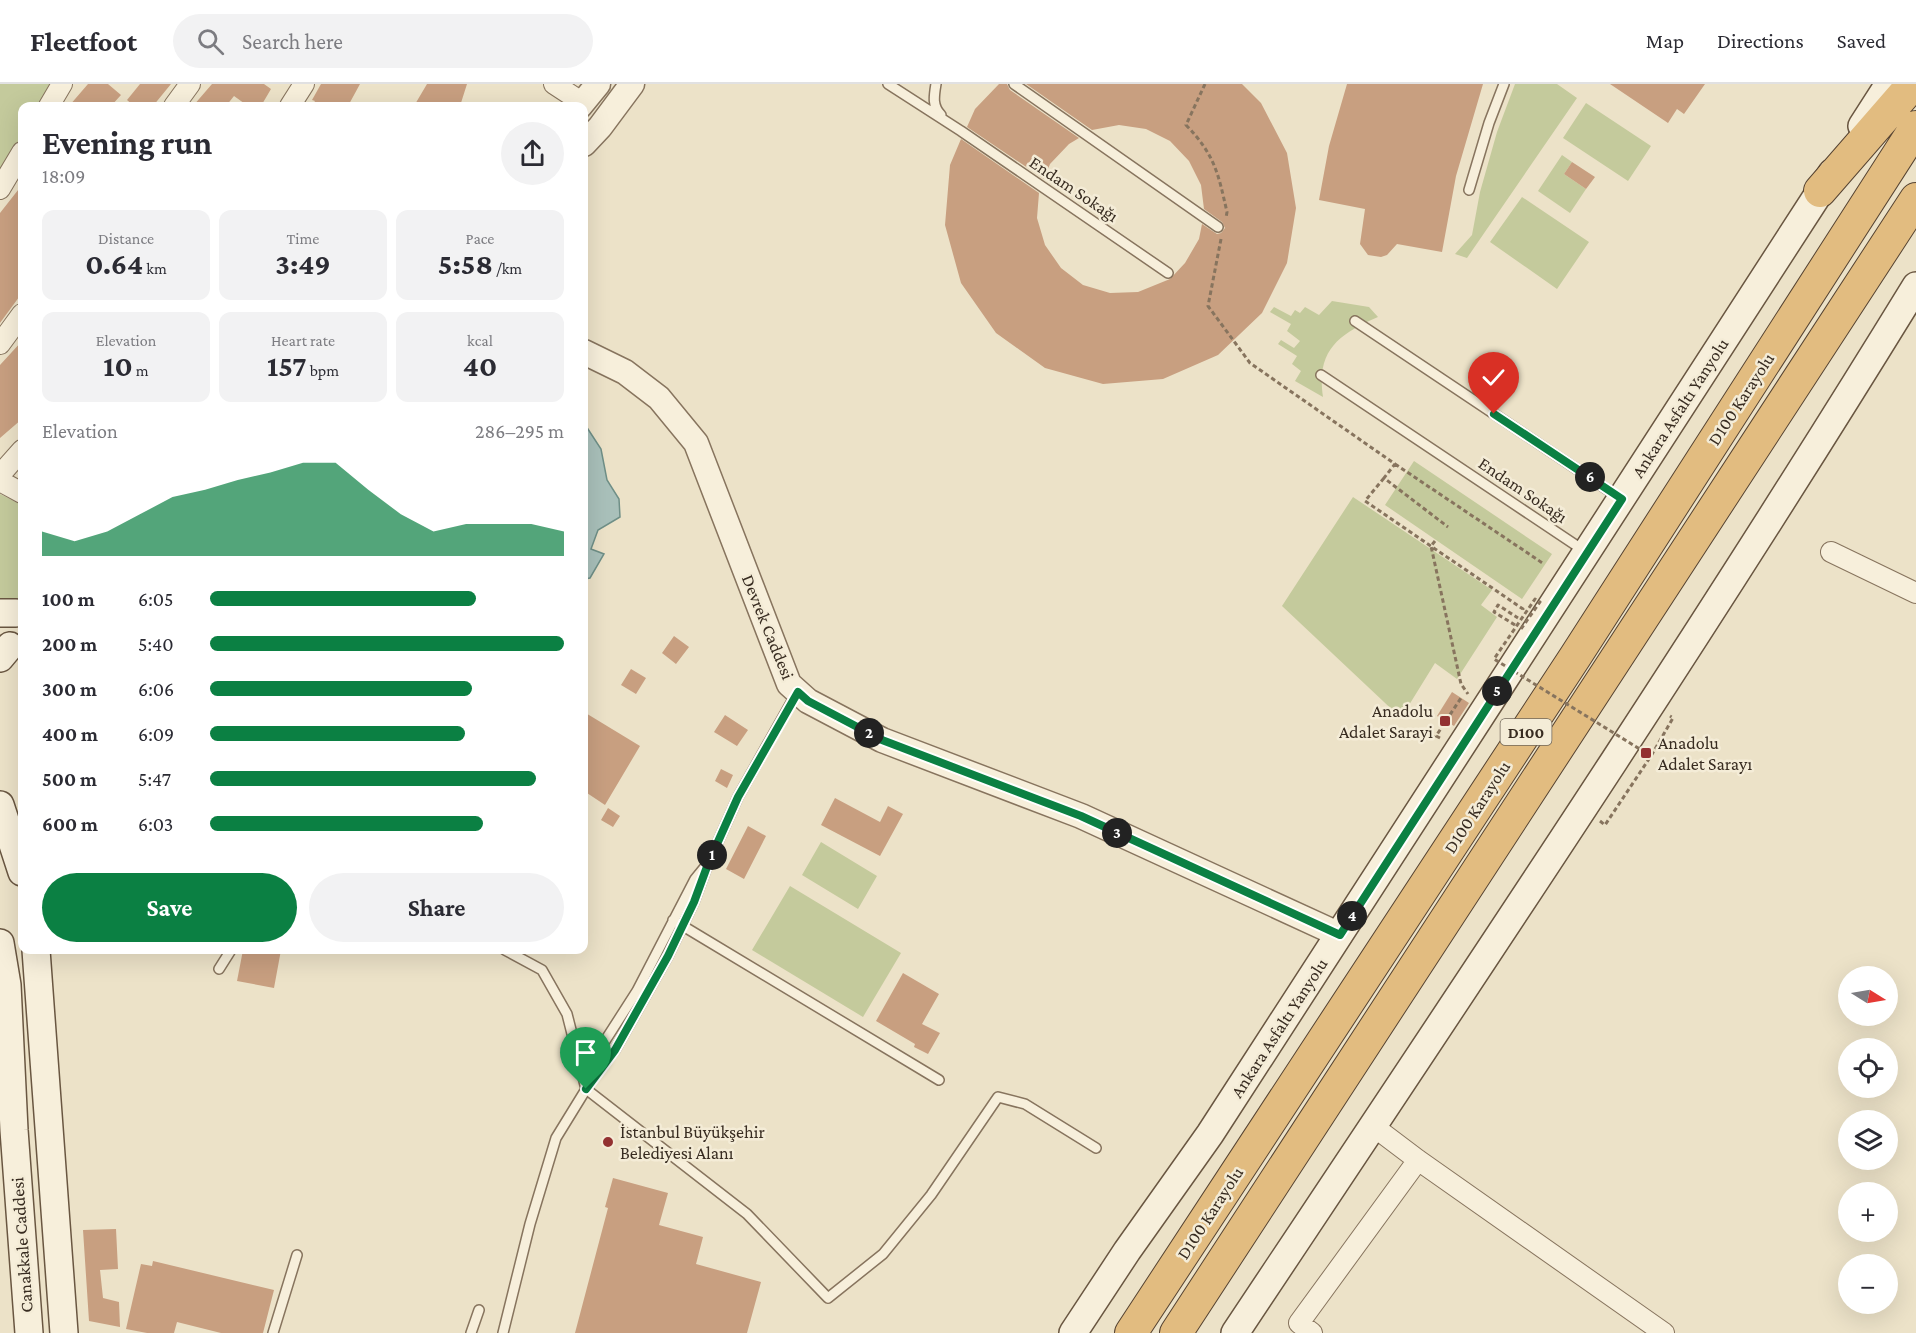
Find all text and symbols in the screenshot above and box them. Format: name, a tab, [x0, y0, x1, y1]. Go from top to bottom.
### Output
search box	[173, 14, 593, 68]
icon: search	[194, 25, 227, 58]
text: Fleetfoot	[30, 26, 137, 57]
text: Search here	[242, 29, 343, 54]
text: Map	[1646, 29, 1684, 53]
text: Directions	[1717, 29, 1804, 53]
text: Saved	[1837, 29, 1886, 53]
button: share	[501, 122, 564, 185]
text: Evening run	[42, 124, 212, 161]
street label: Endam Sokağı	[1026, 152, 1122, 226]
text: 18:09	[42, 165, 85, 187]
text: Distance	[98, 230, 154, 247]
text: Time	[287, 230, 319, 247]
text: Pace	[466, 230, 494, 247]
text: 0.64	[85, 247, 143, 280]
text: 3:49	[275, 247, 331, 280]
text: 5:58	[438, 247, 493, 280]
text: km	[143, 260, 167, 277]
text: /km	[493, 260, 522, 277]
text: Elevation	[96, 332, 156, 349]
text: Heart rate	[271, 332, 335, 349]
text: kcal	[467, 332, 493, 349]
street label: Ankara Asfaltı Yanyolu	[1628, 334, 1733, 481]
text: 10	[103, 349, 133, 382]
text: 157	[267, 349, 307, 382]
text: 40	[463, 349, 497, 382]
street label: D100 Karayolu	[1704, 349, 1778, 449]
pin	[1468, 352, 1519, 414]
icon: check	[1477, 361, 1510, 394]
text: m	[133, 362, 149, 379]
text: bpm	[307, 362, 339, 379]
text: Elevation	[42, 420, 118, 442]
text: 286–295 m	[475, 420, 564, 442]
street label: Endam Sokağı	[1475, 453, 1571, 527]
pin: 6	[1575, 462, 1605, 492]
text: 6	[1586, 468, 1594, 485]
street label: Devrek Caddesi	[738, 572, 798, 683]
text: 100 m	[42, 588, 95, 610]
text: 6:05	[138, 588, 173, 610]
text: 200 m	[42, 633, 97, 655]
text: 5:40	[138, 633, 174, 655]
pin: 5	[1482, 676, 1512, 706]
text: 300 m	[42, 678, 97, 700]
text: 6:06	[138, 678, 174, 700]
text: 5	[1493, 682, 1501, 699]
place label: Anadolu Adalet Sarayi	[1339, 701, 1433, 742]
marker: Anadolu Adalet Sarayi	[1438, 714, 1452, 728]
pin: 2	[854, 718, 884, 748]
road number: D100	[1500, 719, 1552, 745]
text: 400 m	[42, 723, 98, 745]
text: 6:09	[138, 723, 174, 745]
text: 2	[865, 724, 873, 741]
place label: Anadolu Adalet Sarayı	[1658, 733, 1752, 774]
marker: Anadolu Adalet Sarayı	[1639, 746, 1653, 760]
street label: D100 Karayolu	[1440, 757, 1514, 857]
text: 500 m	[42, 768, 97, 790]
text: 5:47	[138, 768, 171, 790]
text: 600 m	[42, 813, 98, 835]
text: 6:03	[138, 813, 173, 835]
pin: 3	[1102, 818, 1132, 848]
text: 3	[1113, 824, 1121, 841]
pin: 1	[697, 840, 727, 870]
text: 1	[709, 846, 715, 863]
button: Save	[42, 873, 297, 942]
button: Share	[309, 873, 564, 942]
pin: 4	[1337, 901, 1367, 931]
text: 4	[1348, 907, 1356, 924]
street label: Ankara Asfaltı Yanyolu	[1227, 954, 1332, 1101]
north arrow	[1838, 966, 1898, 1026]
map controls	[1838, 966, 1898, 1314]
pin	[560, 1027, 611, 1089]
icon: arrive	[569, 1036, 602, 1069]
button: locate	[1838, 1038, 1898, 1098]
button: layers	[1838, 1110, 1898, 1170]
place label: İstanbul Büyükşehir Belediyesi Alanı	[620, 1122, 765, 1163]
marker: İstanbul Büyükşehir Belediyesi Alanı	[601, 1135, 615, 1149]
street label: D100 Karayolu	[1173, 1163, 1247, 1263]
street label: Canakkale Caddesi	[7, 1176, 37, 1313]
button: +	[1838, 1182, 1898, 1242]
button: −	[1838, 1254, 1898, 1314]

